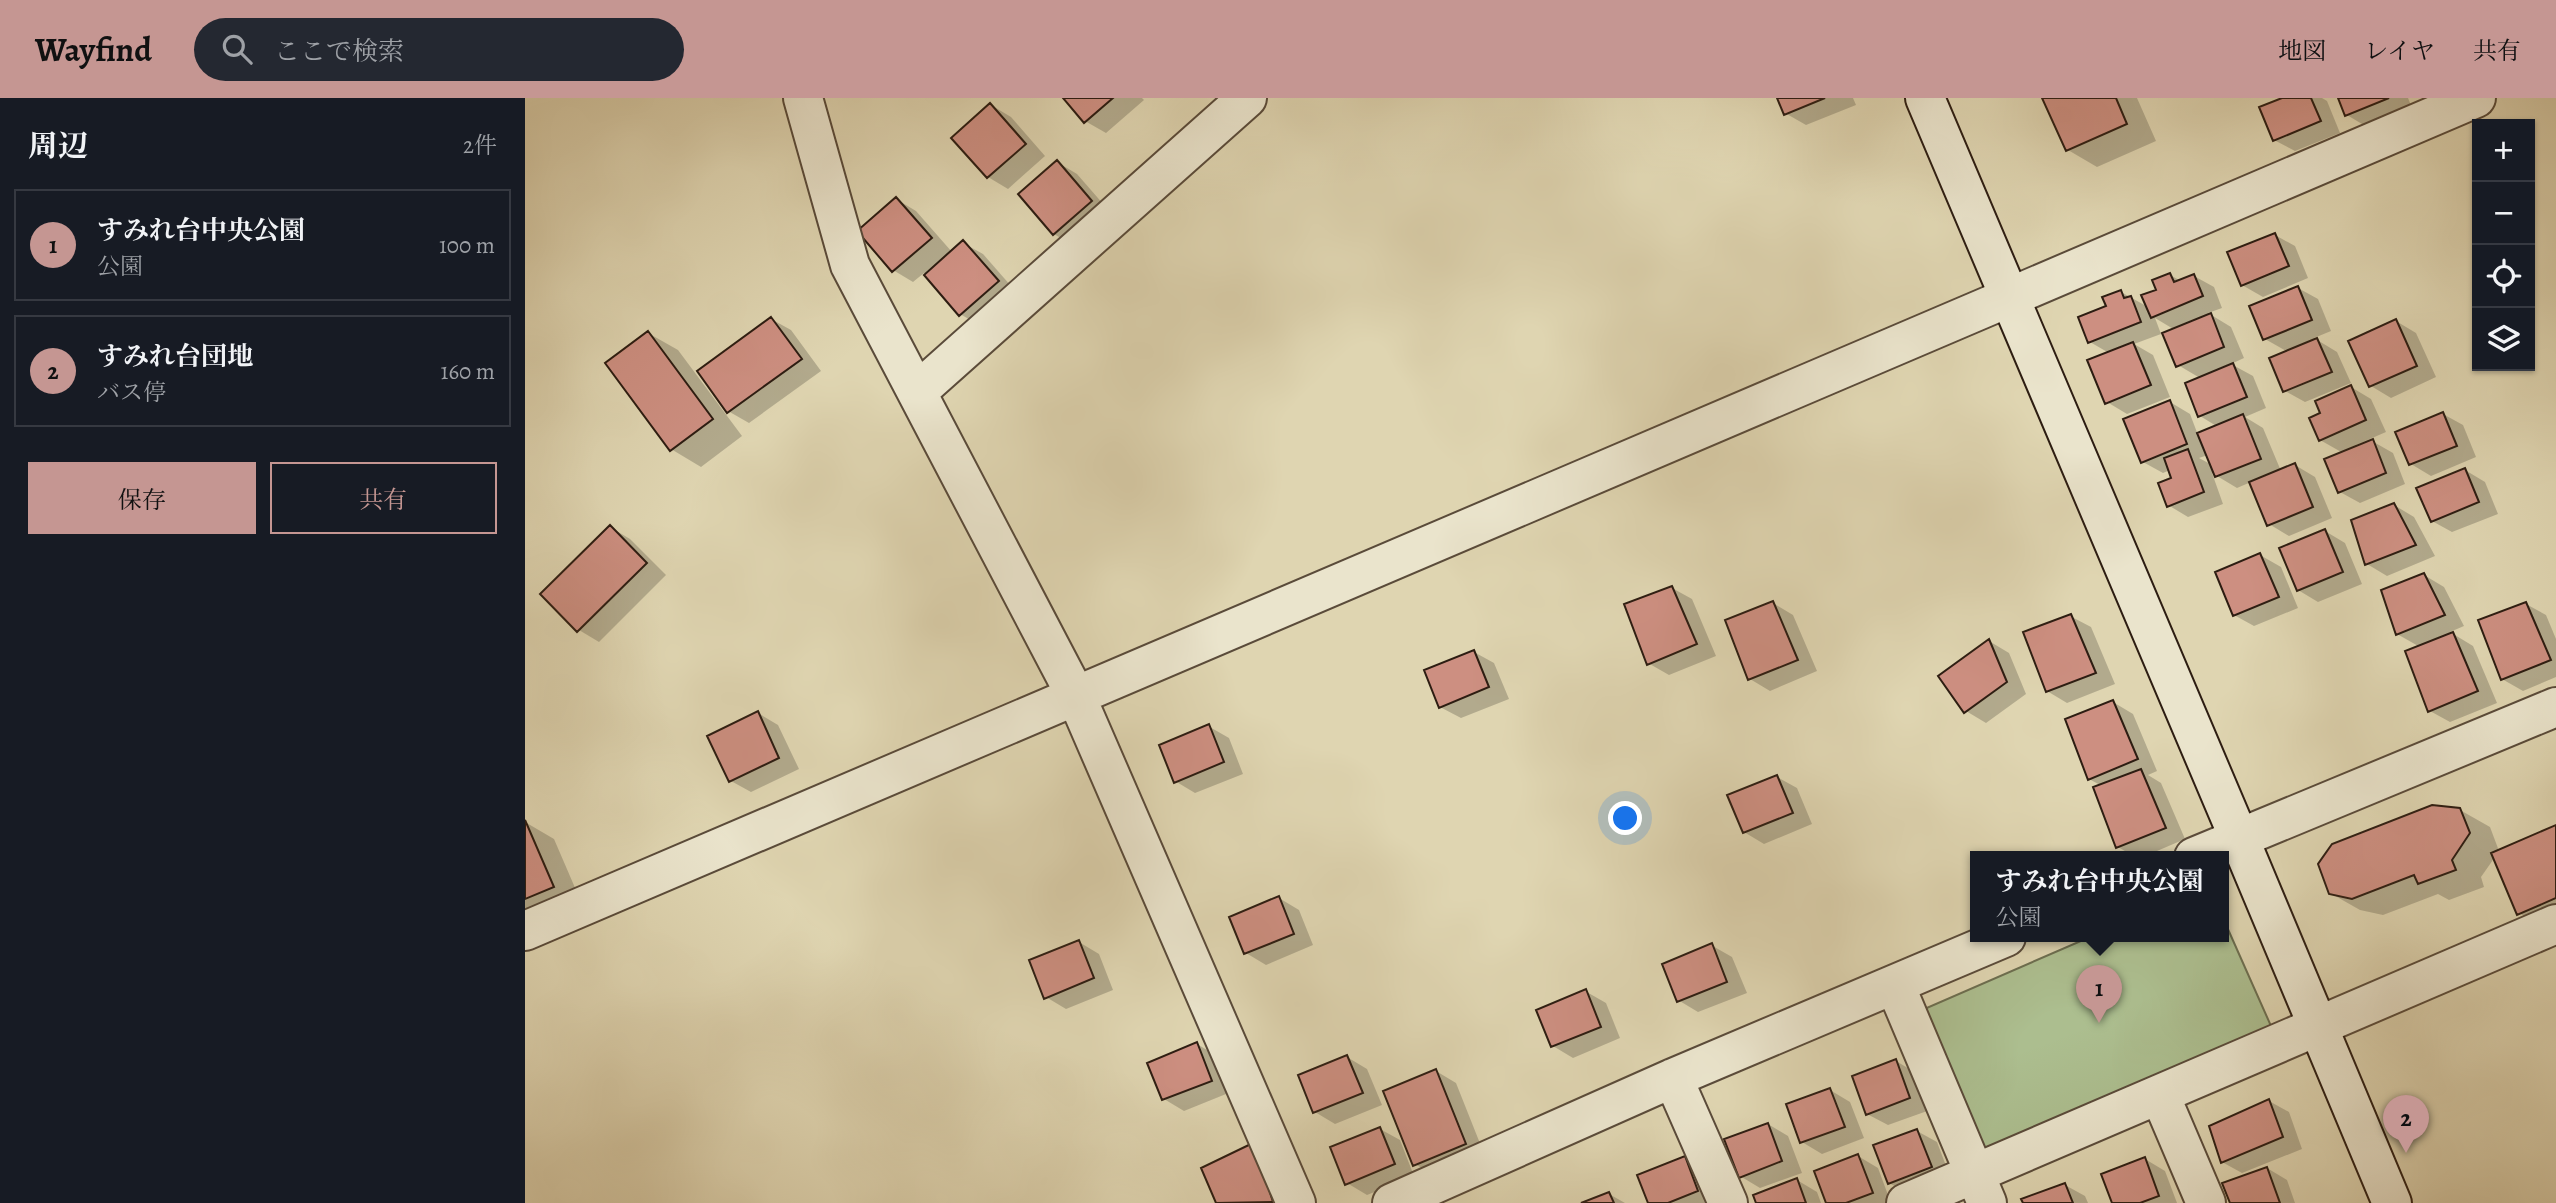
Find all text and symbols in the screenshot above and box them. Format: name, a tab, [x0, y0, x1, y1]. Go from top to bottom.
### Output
search box	[194, 18, 684, 81]
text: Wayfind	[35, 27, 152, 72]
icon: search	[218, 30, 256, 68]
text: ここで検索	[274, 34, 404, 69]
text: 地図	[2278, 35, 2326, 67]
text: レイヤ	[2364, 35, 2435, 67]
text: 共有	[2473, 35, 2521, 67]
map controls	[2472, 119, 2535, 371]
button: +	[2472, 119, 2535, 182]
text: 周辺	[28, 126, 88, 166]
text: 2件	[463, 130, 497, 161]
button: −	[2472, 182, 2535, 245]
text: すみれ台中央公園	[97, 213, 305, 248]
text: 1	[49, 230, 57, 261]
text: 100 m	[439, 230, 495, 261]
button: locate	[2472, 245, 2535, 308]
text: 公園	[97, 251, 143, 282]
button: layers	[2472, 308, 2535, 371]
text: すみれ台団地	[97, 339, 253, 374]
text: 2	[47, 356, 59, 387]
text: 160 m	[441, 356, 495, 387]
text: バス停	[97, 377, 166, 408]
button: 保存	[28, 462, 256, 534]
button: 共有	[270, 462, 497, 534]
your location	[1608, 801, 1642, 835]
popup	[1970, 851, 2229, 942]
text: すみれ台中央公園	[1995, 864, 2204, 899]
text: 公園	[1995, 902, 2041, 933]
pin: 1	[2076, 965, 2122, 1023]
pin: 2	[2383, 1095, 2429, 1153]

